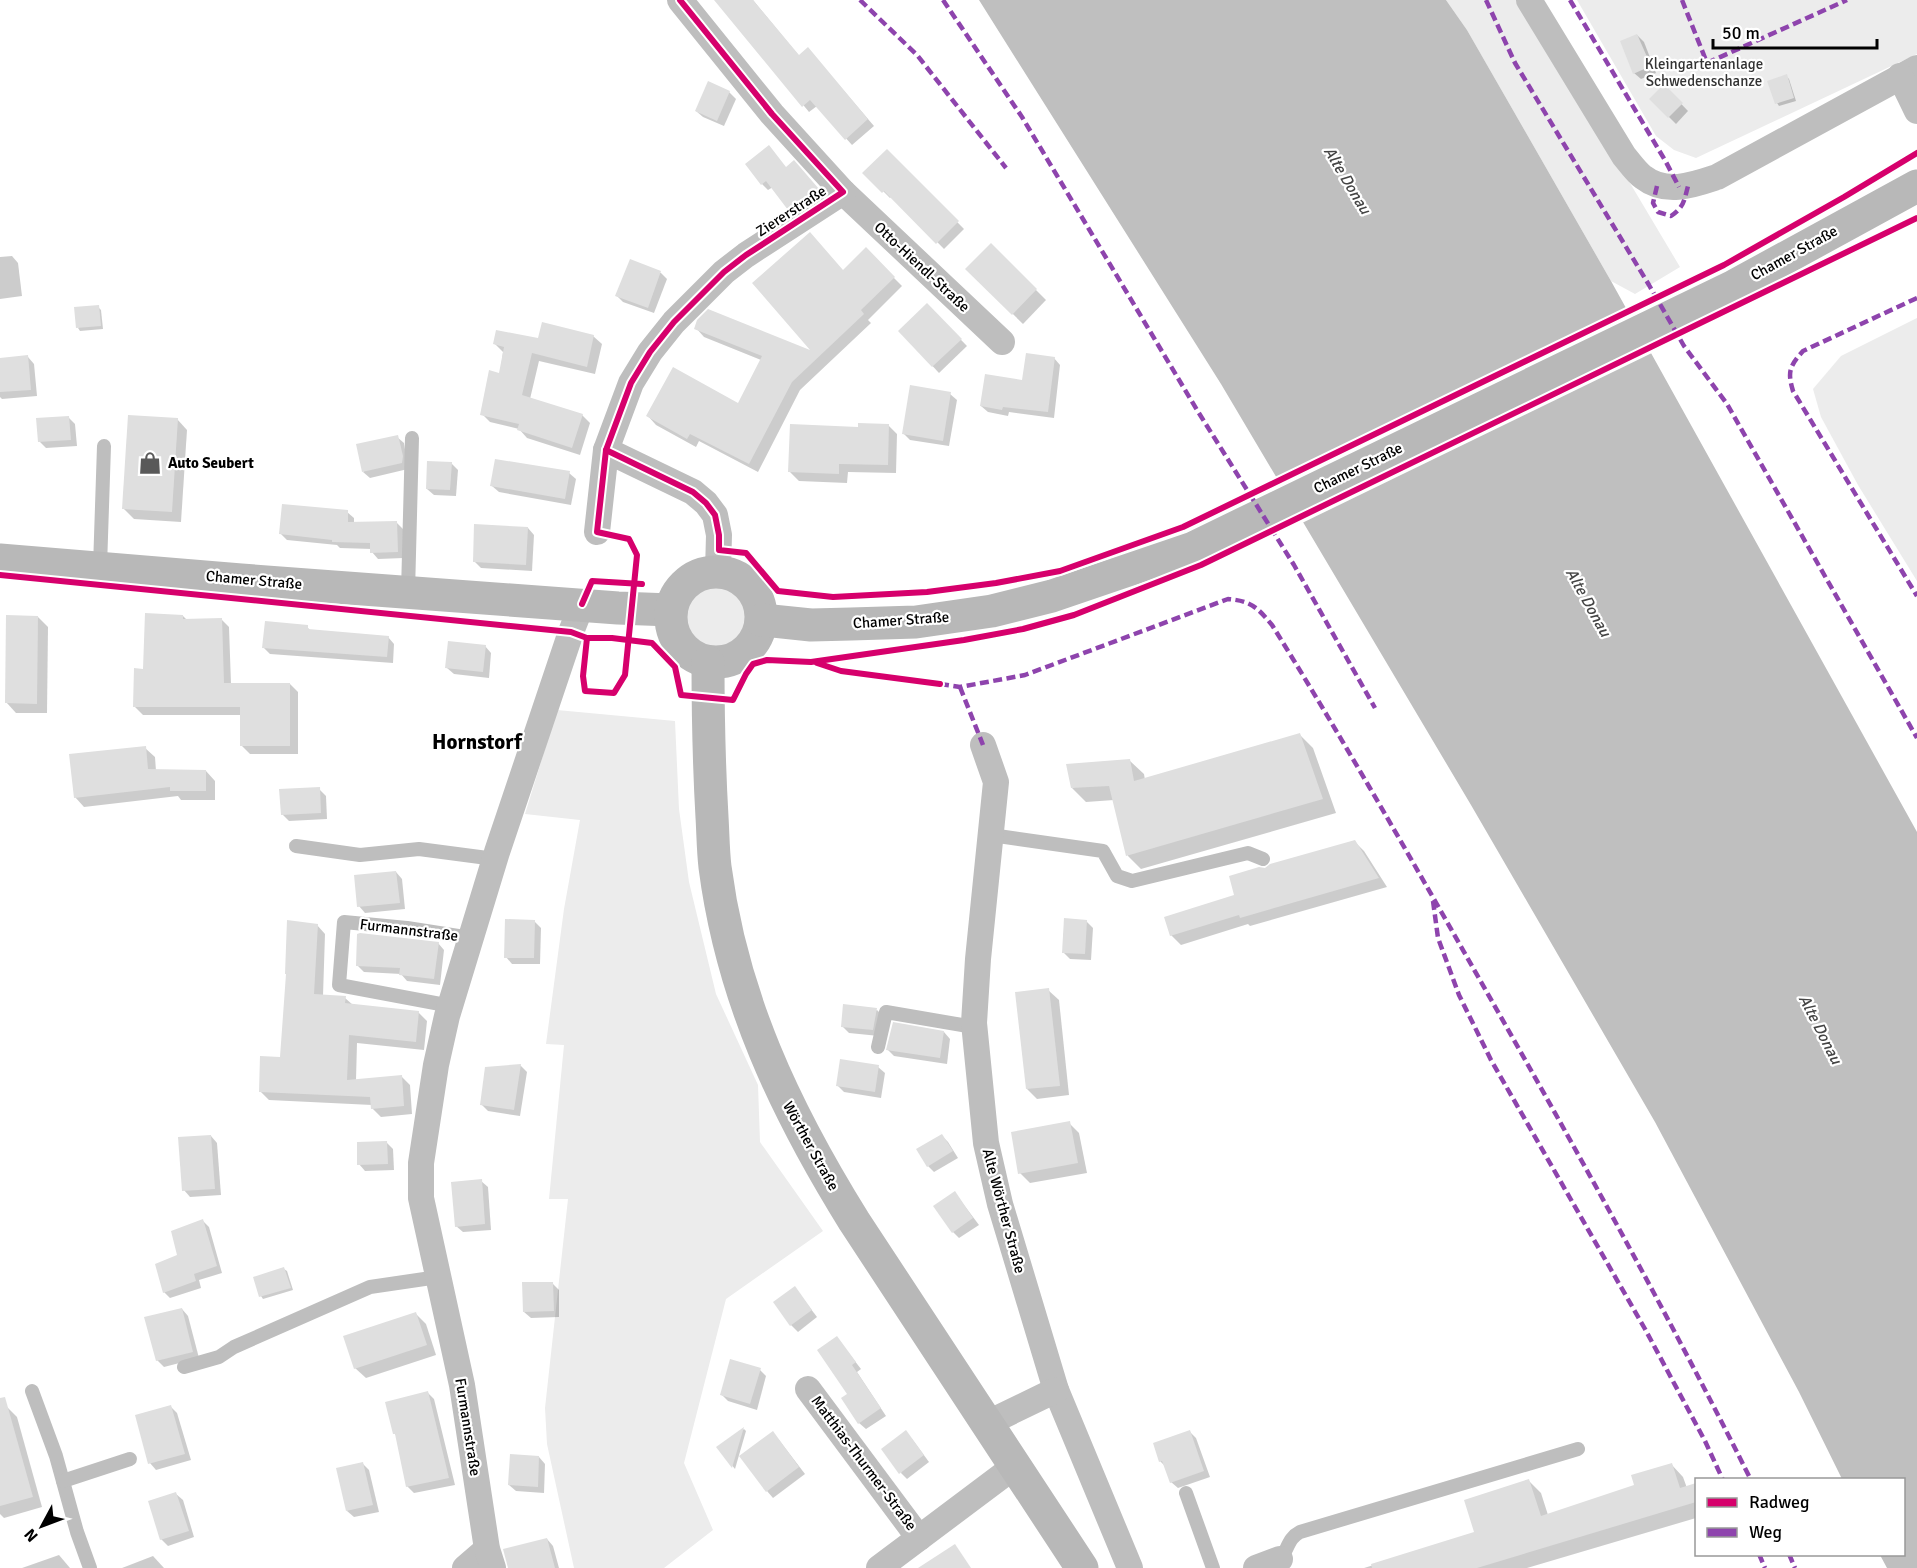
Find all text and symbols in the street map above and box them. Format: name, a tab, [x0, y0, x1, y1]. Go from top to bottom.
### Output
scale bar	[1713, 12, 1876, 50]
text: 50 m	[1722, 22, 1760, 44]
park label: Kleingartenanlage Schwedenschanze	[1645, 55, 1763, 90]
water label: Alte Donau	[1319, 143, 1376, 219]
street label: Ziererstraße	[753, 182, 829, 240]
street label: Otto-Hiendl-Straße	[870, 218, 974, 316]
street label: Chamer Straße	[1747, 222, 1841, 284]
street label: Chamer Straße	[1311, 439, 1405, 497]
shop icon: Auto Seubert	[137, 450, 163, 476]
place label: Auto Seubert	[168, 454, 254, 472]
water label: Alte Donau	[1561, 565, 1616, 641]
street label: Chamer Straße	[205, 567, 303, 593]
street label: Chamer Straße	[852, 608, 950, 632]
district label: Hornstorf	[432, 729, 523, 755]
street label: Furmannstraße	[359, 915, 459, 945]
water label: Alte Donau	[1794, 991, 1847, 1069]
street label: Wörther Straße	[779, 1098, 843, 1194]
street label: Alte Wörther Straße	[979, 1147, 1029, 1275]
street label: Furmannstraße	[451, 1377, 485, 1477]
street label: Matthias-Thurmer-Straße	[807, 1392, 921, 1534]
legend	[1695, 1478, 1905, 1556]
text: Radweg	[1749, 1491, 1810, 1513]
north arrow	[12, 1496, 72, 1556]
text: Weg	[1749, 1521, 1782, 1543]
text: N	[20, 1524, 43, 1546]

